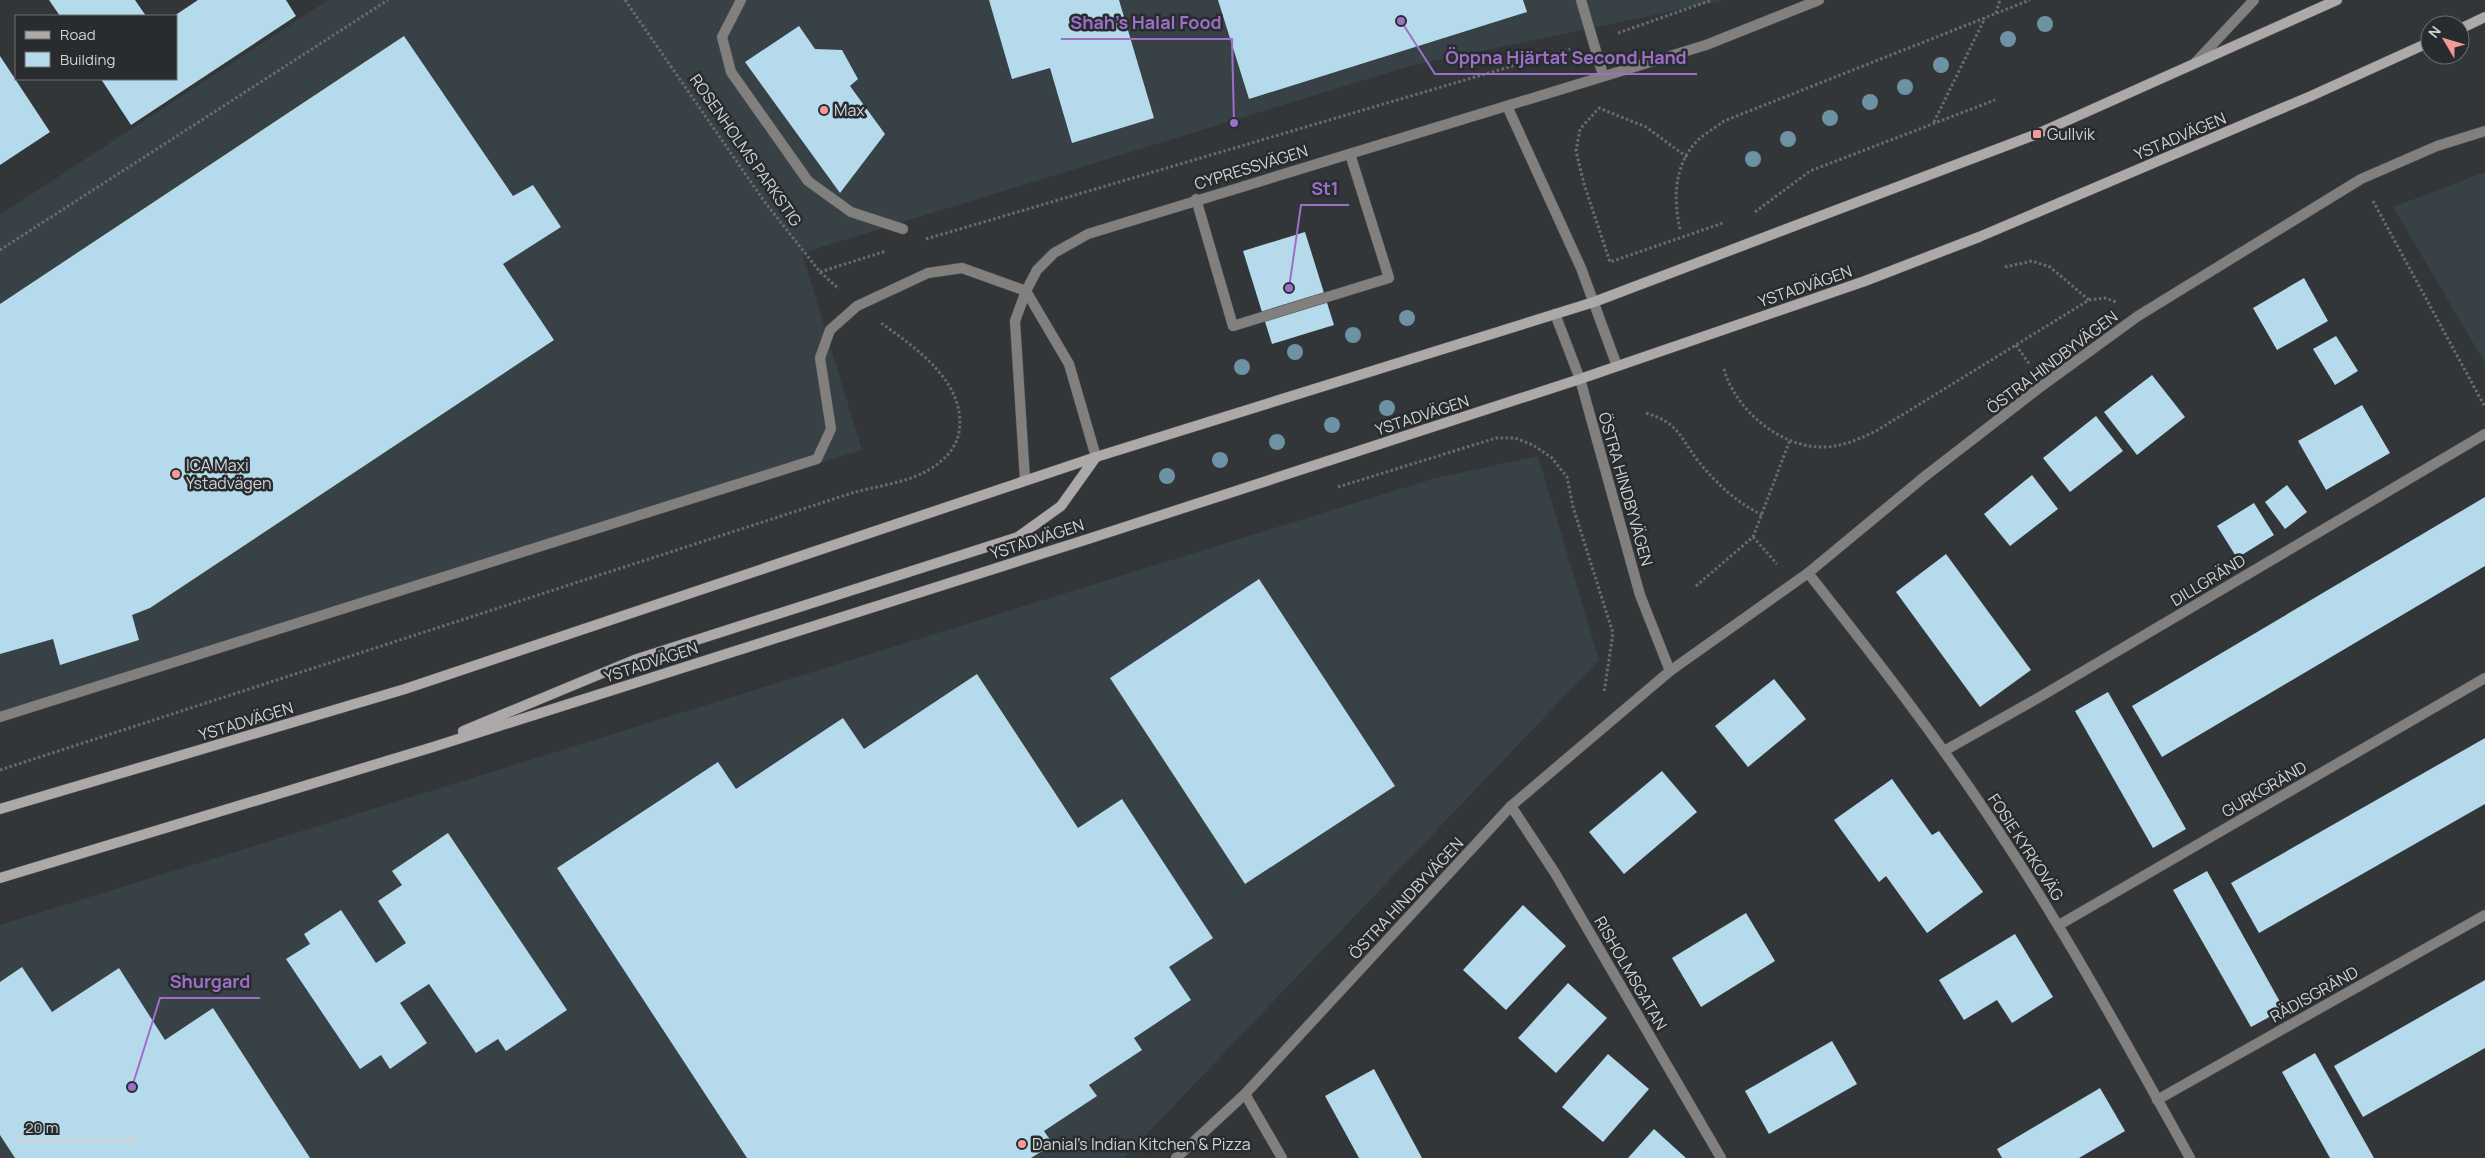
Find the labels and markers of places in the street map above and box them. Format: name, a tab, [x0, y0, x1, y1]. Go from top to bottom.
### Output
callout: Shah's Halal Food	[1061, 6, 1232, 39]
callout: Öppna Hjärtat Second Hand	[1435, 41, 1697, 74]
place label: Max	[834, 99, 865, 121]
marker: Max	[818, 104, 830, 116]
place label: Gullvik	[2047, 123, 2096, 145]
marker: Gullvik	[2031, 128, 2043, 140]
callout: St1	[1301, 172, 1349, 205]
place label: ICA Maxi Ystadvägen	[186, 454, 271, 494]
marker: ICA Maxi Ystadvägen	[170, 468, 182, 480]
callout: Shurgard	[160, 965, 260, 998]
place label: Danial's Indian Kitchen & Pizza	[1032, 1133, 1251, 1155]
marker: Danial's Indian Kitchen & Pizza	[1016, 1138, 1028, 1150]

